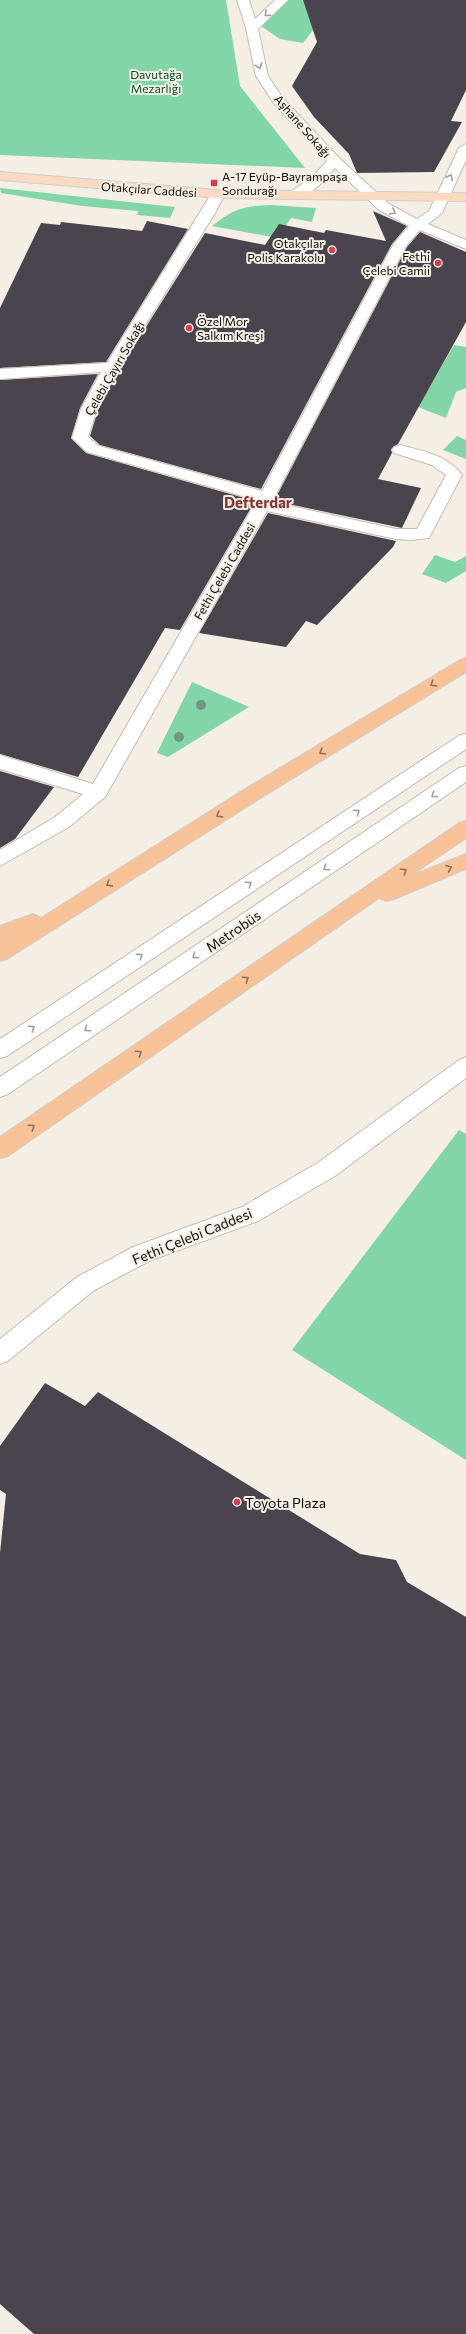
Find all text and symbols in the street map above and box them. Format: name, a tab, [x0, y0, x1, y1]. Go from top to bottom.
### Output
one-way arrow	[265, 9, 272, 16]
one-way arrow	[254, 63, 263, 70]
park label: Davutağa Mezarlığı	[130, 67, 182, 95]
street label: Aşhane Sokağı	[272, 92, 334, 160]
place label: A-17 Eyüp-Bayrampaşa Sondurağı	[222, 169, 348, 197]
one-way arrow	[445, 174, 453, 182]
marker: A-17 Eyüp-Bayrampaşa Sondurağı	[209, 178, 219, 188]
street label: Otakçılar Caddesi	[101, 179, 197, 199]
one-way arrow	[389, 208, 396, 215]
place label: Otakçılar Polis Karakolu	[247, 236, 324, 264]
marker: Otakçılar Polis Karakolu	[327, 245, 337, 255]
place label: Fethi Çelebi Camii	[362, 249, 430, 277]
marker: Fethi Çelebi Camii	[433, 258, 443, 268]
place label: Özel Mor Salkım Kreşi	[197, 314, 263, 342]
street label: Çelebi Çayırı Sokağı	[81, 318, 147, 418]
marker: Özel Mor Salkım Kreşi	[184, 323, 194, 333]
district label: Defterdar	[224, 493, 292, 511]
street label: Fethi Çelebi Caddesi	[191, 520, 257, 622]
one-way arrow	[430, 680, 437, 687]
one-way arrow	[319, 747, 326, 755]
one-way arrow	[431, 790, 438, 797]
one-way arrow	[353, 809, 360, 817]
one-way arrow	[216, 810, 223, 817]
one-way arrow	[323, 863, 330, 871]
one-way arrow	[445, 865, 453, 873]
one-way arrow	[399, 869, 406, 876]
one-way arrow	[106, 879, 113, 887]
one-way arrow	[245, 881, 252, 889]
street label: Metrobüs	[202, 906, 264, 956]
one-way arrow	[192, 951, 199, 959]
one-way arrow	[136, 954, 143, 961]
one-way arrow	[242, 976, 249, 984]
one-way arrow	[85, 1024, 92, 1031]
one-way arrow	[28, 1026, 35, 1033]
one-way arrow	[135, 1050, 142, 1058]
one-way arrow	[28, 1124, 35, 1132]
street label: Fethi Çelebi Caddesi	[129, 1204, 255, 1268]
place label: Toyota Plaza	[245, 1494, 326, 1511]
marker: Toyota Plaza	[232, 1497, 242, 1507]

